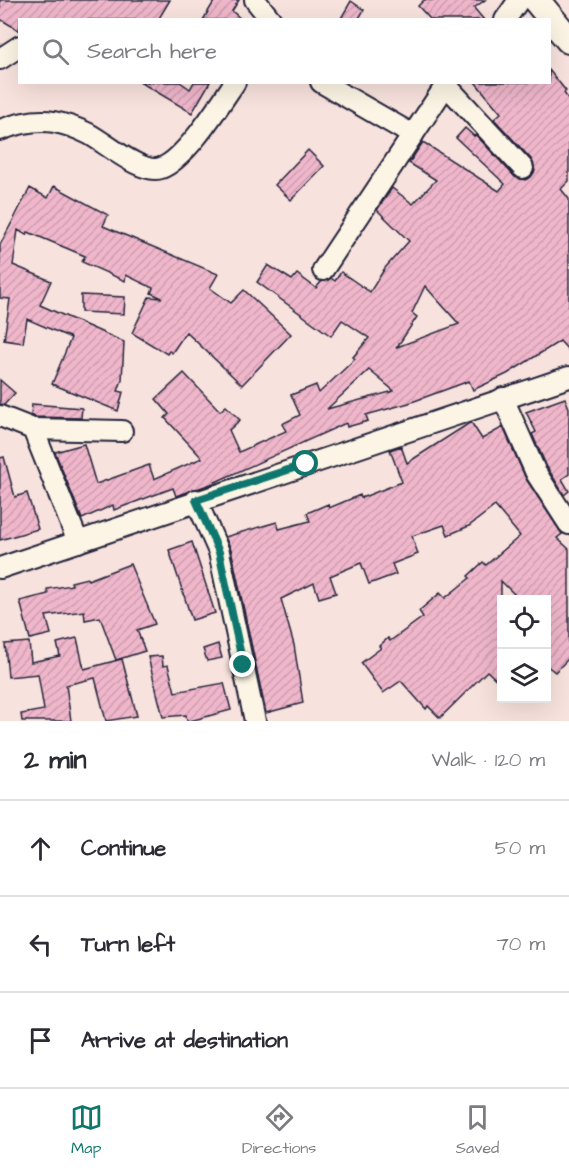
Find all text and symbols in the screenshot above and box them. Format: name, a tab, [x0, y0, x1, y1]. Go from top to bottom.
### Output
search box	[18, 18, 551, 84]
icon: search	[39, 35, 72, 68]
text: Search here	[87, 36, 217, 67]
route start	[292, 450, 318, 476]
map controls	[497, 595, 551, 703]
button: locate	[497, 595, 551, 649]
button: layers	[497, 649, 551, 703]
route end	[229, 651, 255, 677]
text: 2 min	[24, 742, 86, 778]
text: Walk · 120 m	[432, 746, 545, 774]
icon: ahead	[24, 832, 57, 865]
text: Continue	[81, 833, 166, 864]
text: 50 m	[495, 834, 545, 862]
icon: left	[24, 928, 57, 961]
text: Turn left	[81, 929, 175, 960]
text: 70 m	[497, 930, 545, 958]
icon: arrive	[24, 1024, 57, 1057]
text: Arrive at destination	[81, 1025, 288, 1056]
tab: Map	[70, 1101, 103, 1159]
tab: Directions	[242, 1101, 316, 1159]
tab: Saved	[456, 1101, 499, 1159]

